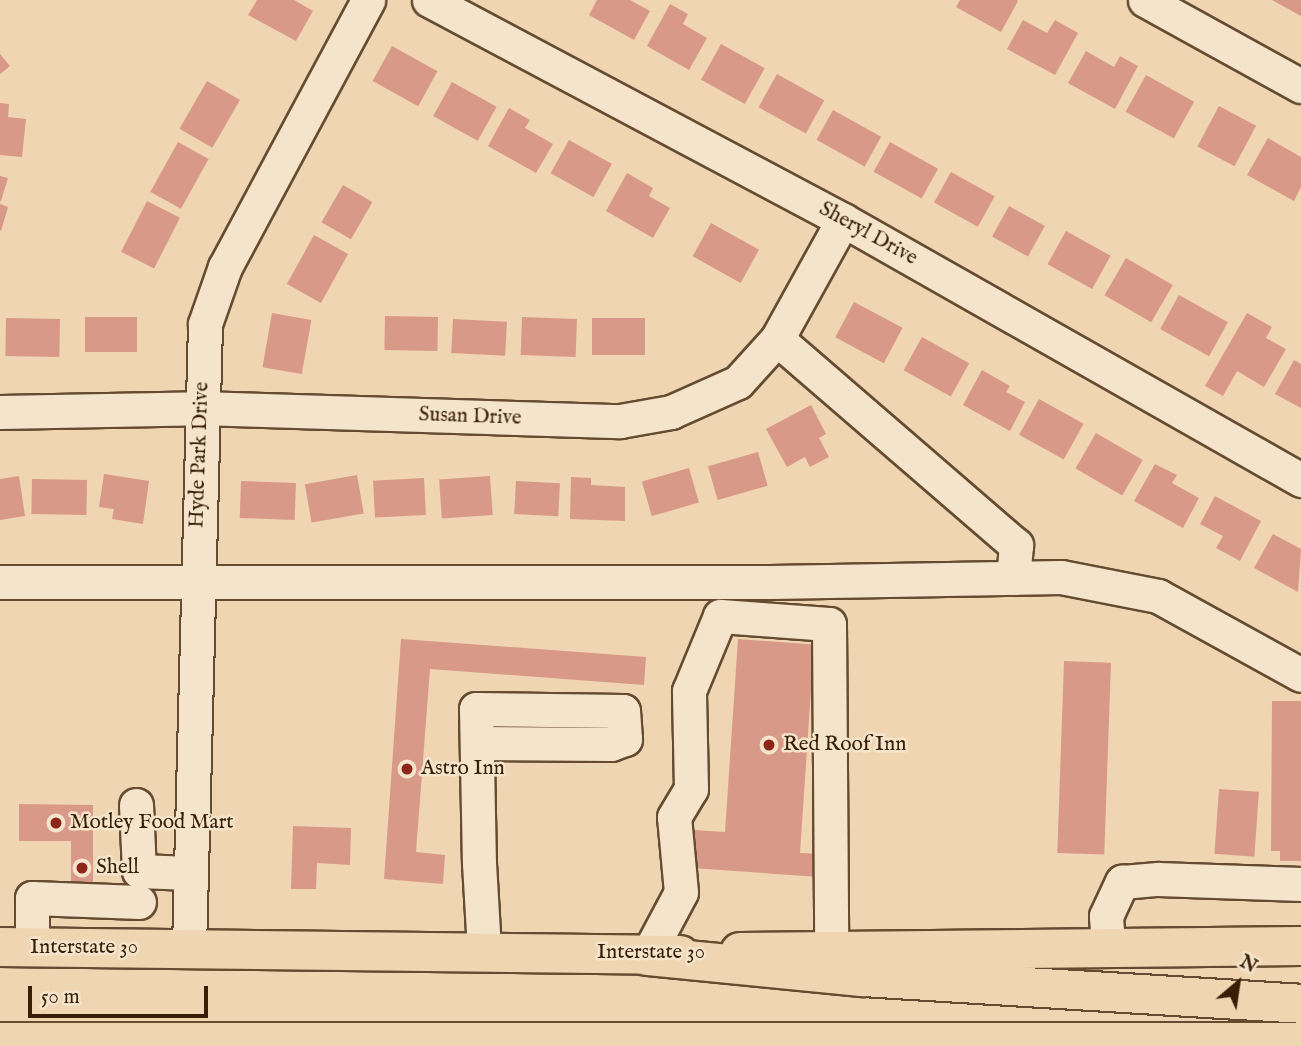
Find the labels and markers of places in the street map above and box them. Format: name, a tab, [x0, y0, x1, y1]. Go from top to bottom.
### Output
place label: Red Roof Inn	[783, 732, 906, 758]
marker: Red Roof Inn	[761, 737, 777, 753]
place label: Astro Inn	[421, 756, 505, 782]
marker: Astro Inn	[399, 761, 415, 777]
place label: Motley Food Mart	[70, 810, 234, 836]
marker: Motley Food Mart	[48, 815, 64, 831]
place label: Shell	[96, 855, 139, 881]
marker: Shell	[74, 860, 90, 876]

